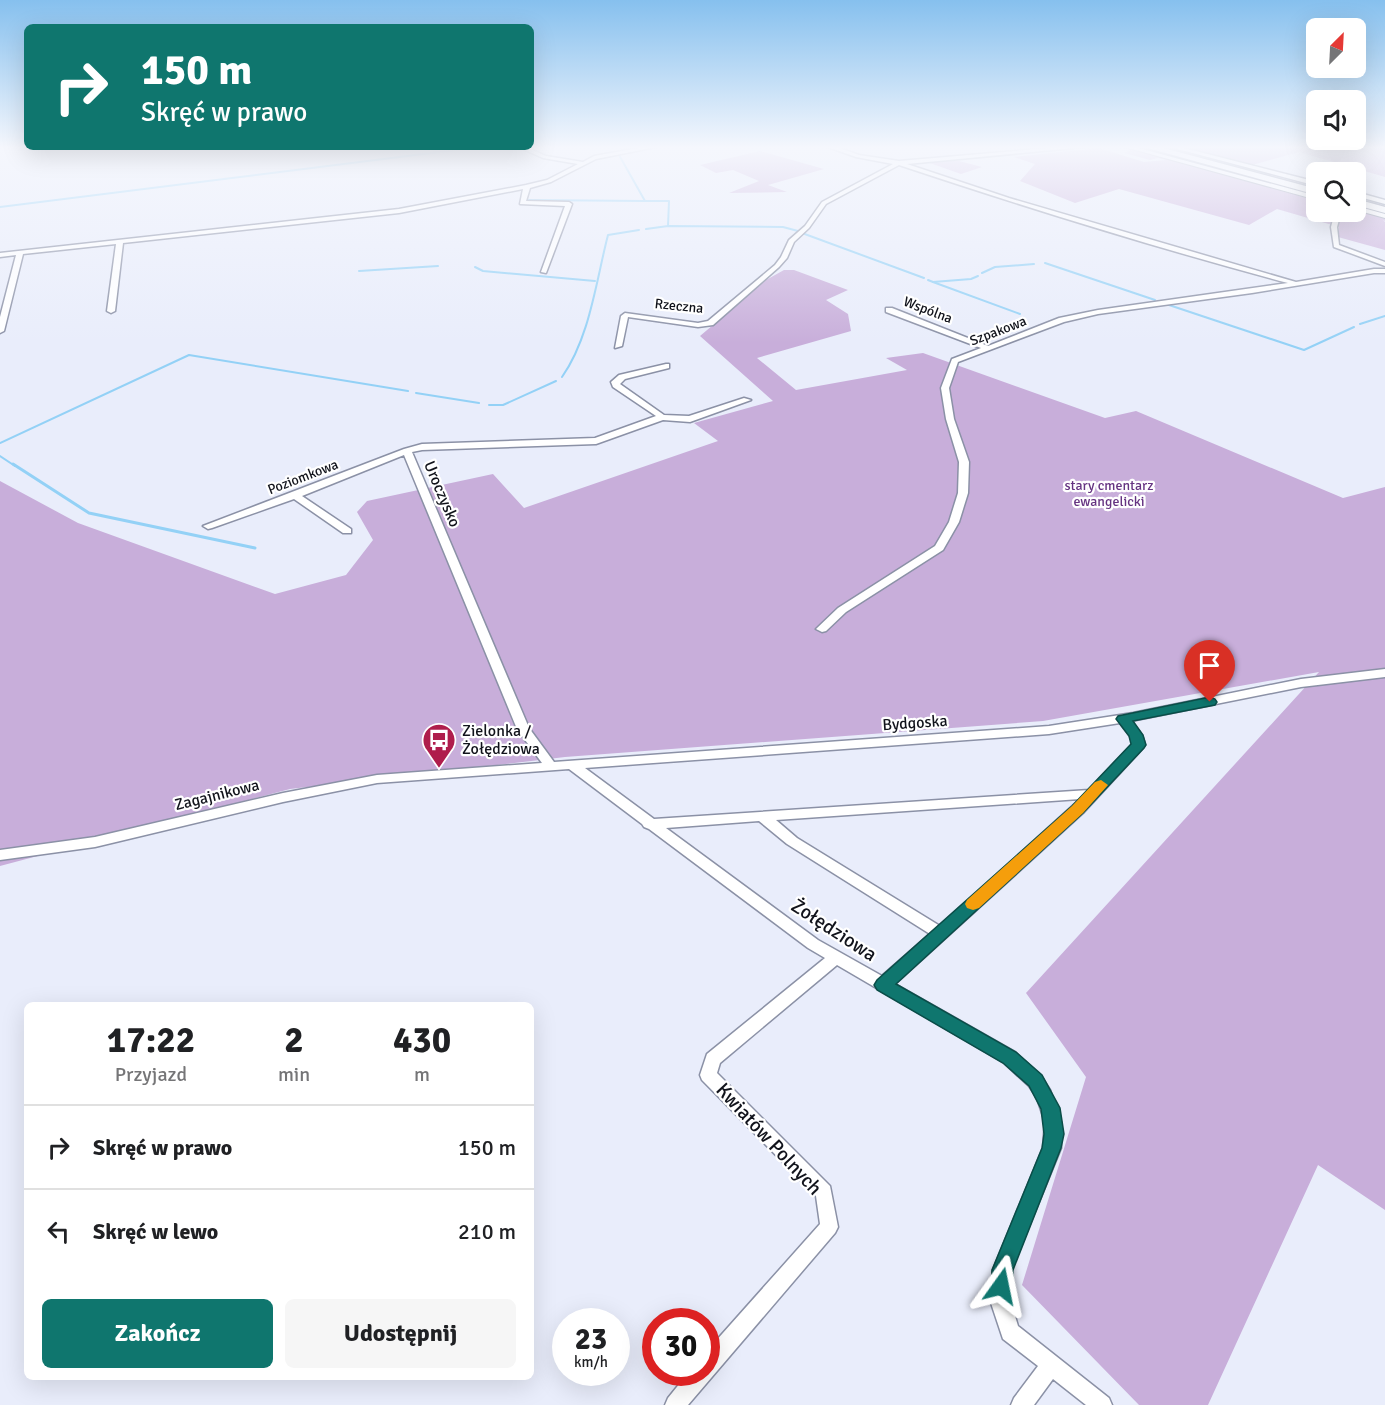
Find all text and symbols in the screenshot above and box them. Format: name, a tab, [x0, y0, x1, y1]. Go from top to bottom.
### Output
north arrow	[1306, 18, 1366, 78]
map controls	[1306, 18, 1366, 222]
text: 150 m	[141, 45, 252, 96]
icon: right	[42, 48, 120, 126]
button: sound	[1306, 90, 1366, 150]
text: Skręć w prawo	[141, 96, 307, 129]
button: search	[1306, 162, 1366, 222]
street label: Wspólna	[901, 293, 955, 327]
street label: Rzeczna	[654, 295, 704, 317]
street label: Szpakowa	[967, 312, 1029, 350]
street label: Poziomkowa	[265, 456, 341, 498]
street label: Uroczysko	[419, 458, 465, 530]
park label: stary cmentarz ewangelicki	[1064, 477, 1154, 510]
pin	[1184, 640, 1235, 702]
icon: arrive	[1193, 649, 1226, 682]
street label: Bydgoska	[882, 711, 948, 735]
place label: Zielonka / Żołędziowa	[462, 721, 540, 759]
bus stop icon: Zielonka / Żołędziowa	[421, 722, 457, 769]
street label: Zagajnikowa	[173, 775, 261, 815]
street label: Żołędziowa	[786, 893, 882, 967]
text: 17:22	[107, 1018, 195, 1063]
text: 2	[284, 1018, 304, 1063]
text: 430	[393, 1018, 451, 1063]
text: Przyjazd	[115, 1062, 187, 1087]
text: min	[278, 1062, 310, 1087]
text: m	[414, 1062, 430, 1087]
street label: Kwiatów Polnych	[711, 1078, 827, 1200]
icon: right	[42, 1131, 75, 1164]
text: Skręć w prawo	[93, 1134, 232, 1161]
text: 150 m	[458, 1134, 516, 1161]
icon: left	[42, 1215, 75, 1248]
text: Skręć w lewo	[93, 1218, 218, 1245]
text: 210 m	[458, 1218, 516, 1245]
position arrow	[969, 1254, 1033, 1318]
button: Zakończ	[42, 1299, 273, 1368]
button: Udostępnij	[285, 1299, 516, 1368]
speed limit sign: 30	[642, 1308, 720, 1386]
text: 23	[575, 1321, 607, 1358]
text: km/h	[574, 1353, 608, 1371]

